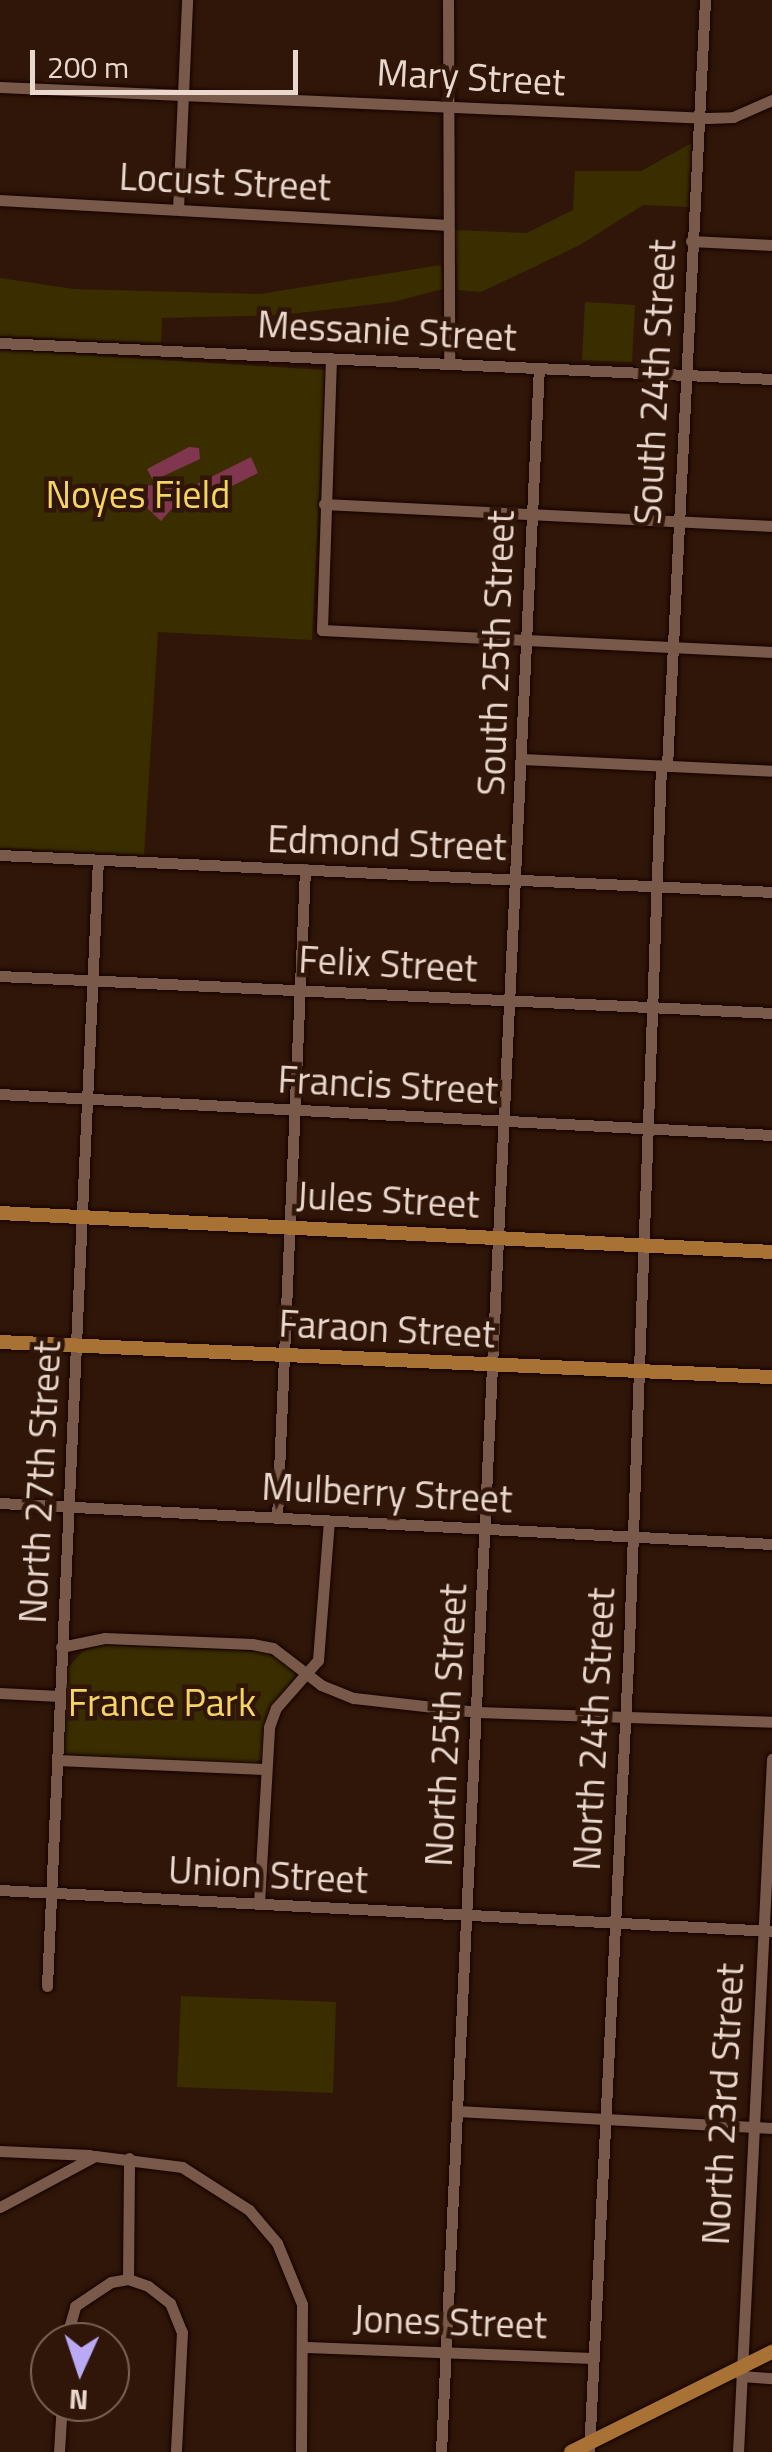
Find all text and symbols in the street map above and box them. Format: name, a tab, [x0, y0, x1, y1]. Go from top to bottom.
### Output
scale bar	[35, 30, 302, 92]
text: 200 m	[47, 44, 129, 90]
street label: Mary Street	[376, 49, 566, 105]
street label: Locust Street	[118, 154, 332, 210]
street label: South 24th Street	[625, 238, 685, 526]
street label: Messanie Street	[256, 301, 518, 361]
park label: Noyes Field	[46, 472, 230, 518]
street label: South 25th Street	[468, 510, 524, 796]
street label: Edmond Street	[267, 816, 507, 870]
street label: Felix Street	[297, 937, 479, 991]
street label: Francis Street	[277, 1056, 499, 1114]
street label: Jules Street	[295, 1172, 481, 1228]
street label: Faraon Street	[278, 1301, 496, 1357]
street label: North 27th Street	[10, 1339, 70, 1625]
street label: Mulberry Street	[260, 1464, 514, 1522]
street label: North 25th Street	[416, 1582, 476, 1868]
street label: North 24th Street	[564, 1586, 624, 1872]
park label: France Park	[68, 1680, 256, 1726]
street label: Union Street	[167, 1847, 369, 1903]
street label: North 23rd Street	[693, 1962, 753, 2246]
street label: Jones Street	[352, 2296, 548, 2348]
north arrow	[30, 2322, 130, 2422]
text: N	[68, 2378, 89, 2422]

